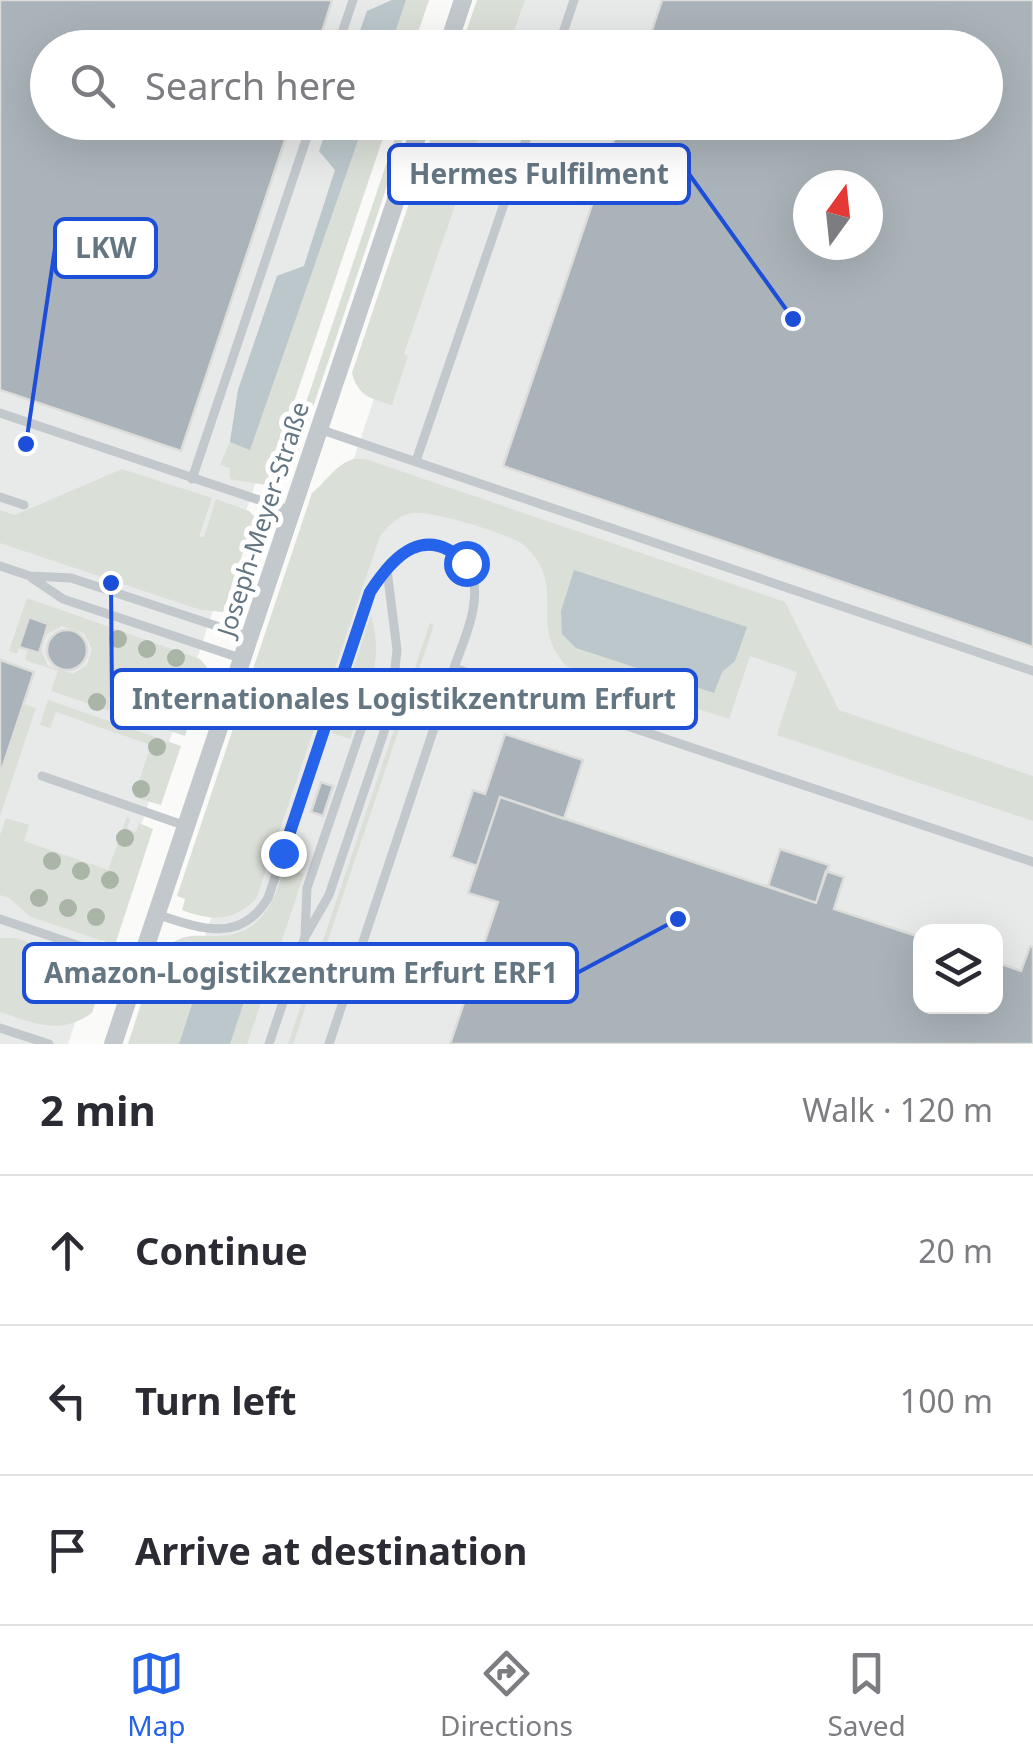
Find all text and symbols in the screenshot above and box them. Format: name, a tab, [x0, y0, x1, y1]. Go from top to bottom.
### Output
search box	[30, 30, 1003, 140]
icon: search	[65, 58, 120, 113]
text: Search here	[145, 59, 356, 111]
callout: Hermes Fulfilment	[389, 145, 689, 203]
text: Hermes Fulfilment	[409, 154, 669, 192]
north arrow	[793, 170, 883, 260]
callout: LKW	[55, 219, 156, 277]
text: LKW	[75, 228, 138, 266]
street label: Joseph-Meyer-Straße	[207, 397, 316, 642]
route start	[444, 541, 490, 587]
callout: Internationales Logistikzentrum Erfurt	[112, 670, 696, 728]
text: Internationales Logistikzentrum Erfurt	[132, 679, 676, 717]
route end	[261, 831, 307, 877]
map controls	[913, 924, 1003, 1014]
button: layers	[913, 924, 1003, 1014]
callout: Amazon-Logistikzentrum Erfurt ERF1	[24, 944, 577, 1002]
text: Amazon-Logistikzentrum Erfurt ERF1	[44, 953, 558, 991]
text: 2 min	[40, 1081, 156, 1138]
text: Walk · 120 m	[802, 1088, 993, 1131]
icon: ahead	[40, 1223, 95, 1278]
text: Continue	[135, 1224, 308, 1276]
text: 20 m	[918, 1229, 993, 1272]
icon: left	[40, 1373, 95, 1428]
text: Turn left	[135, 1374, 297, 1426]
text: 100 m	[900, 1379, 993, 1422]
icon: arrive	[40, 1523, 95, 1578]
text: Arrive at destination	[135, 1524, 527, 1576]
tab: Map	[127, 1646, 186, 1744]
tab: Directions	[440, 1646, 573, 1744]
tab: Saved	[827, 1646, 906, 1744]

